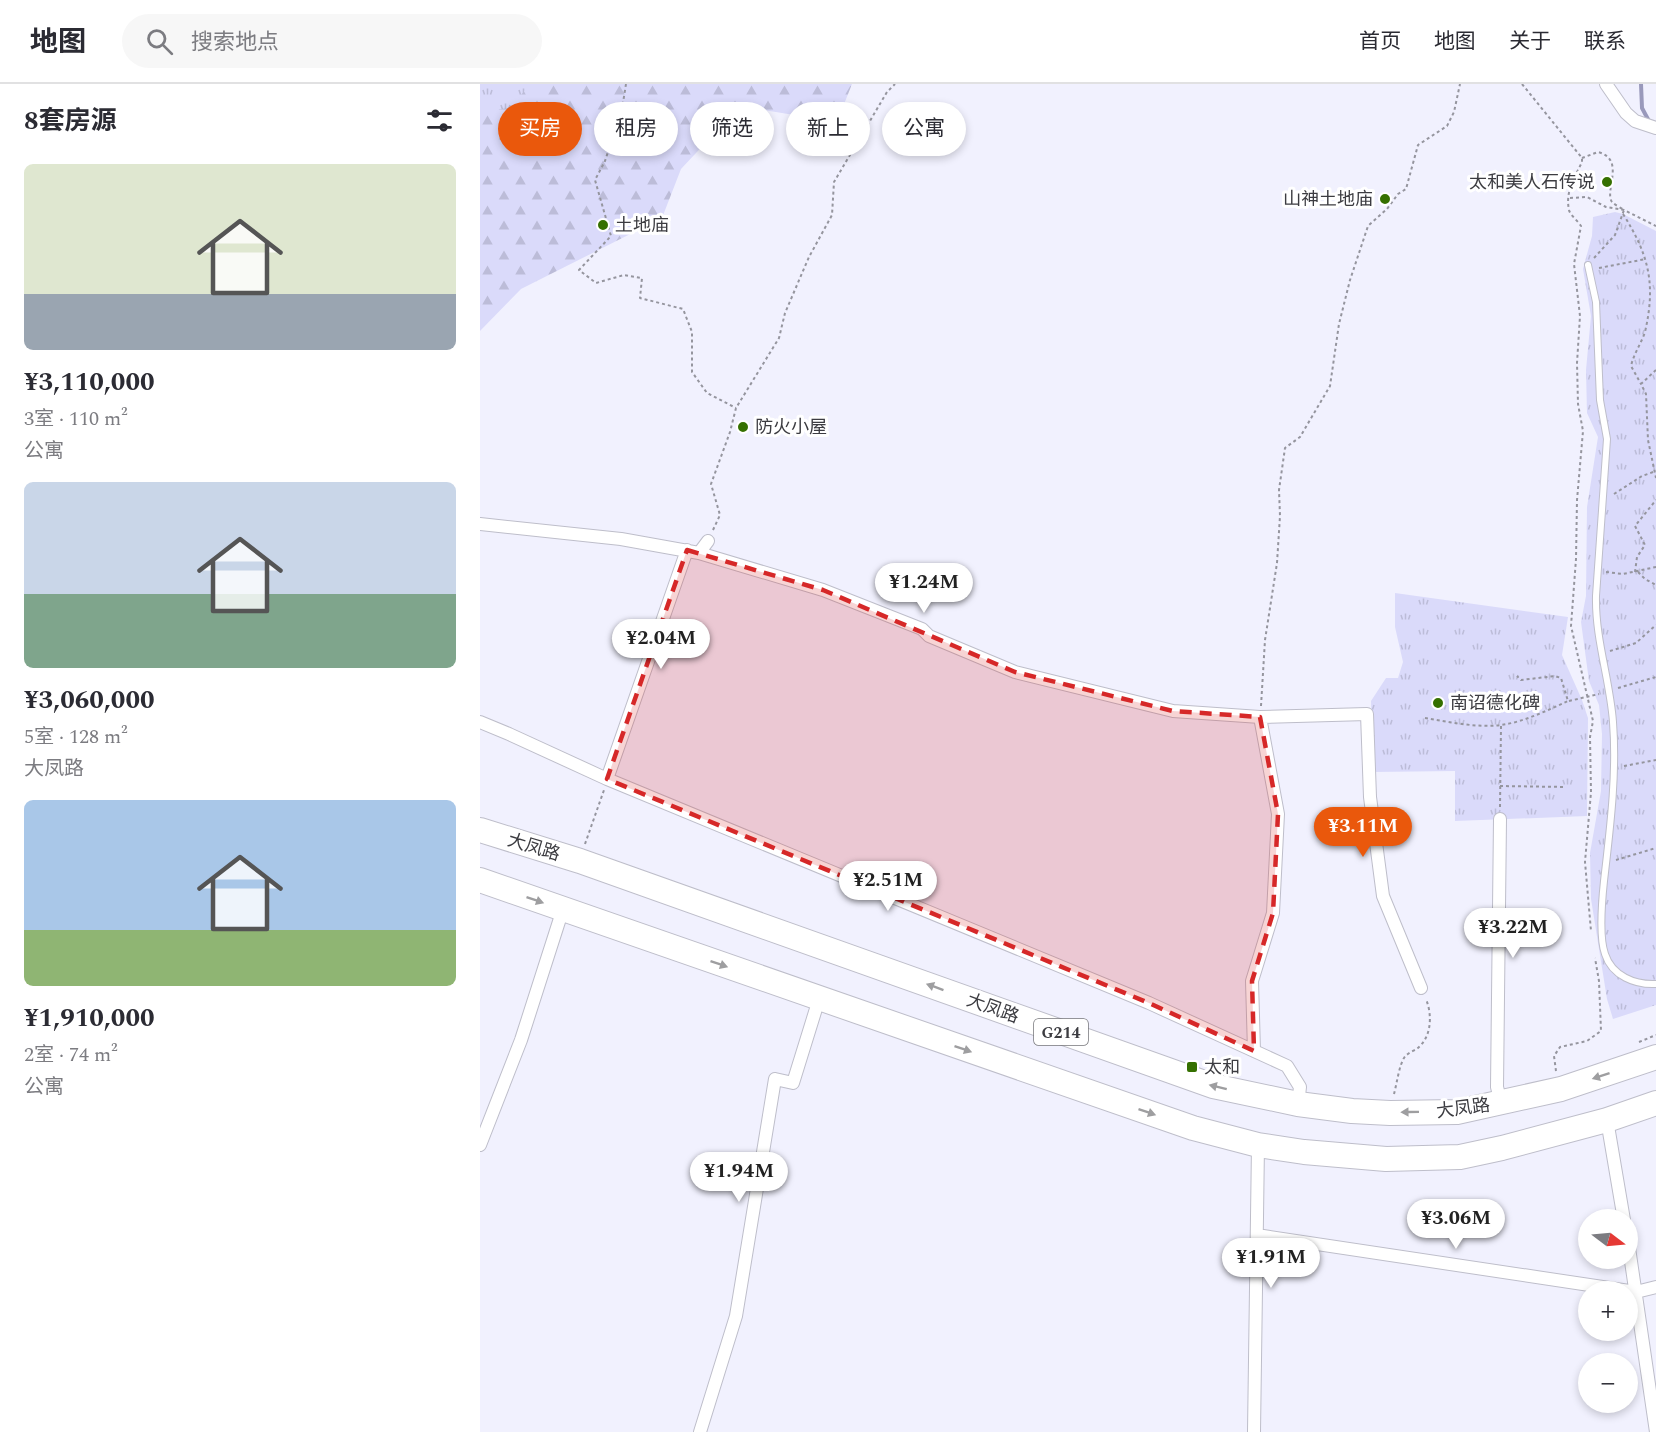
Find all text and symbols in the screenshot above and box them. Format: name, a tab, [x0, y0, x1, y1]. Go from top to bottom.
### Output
search box	[122, 14, 542, 68]
text: 地图	[30, 21, 86, 64]
icon: search	[143, 25, 176, 58]
text: 搜索地点	[191, 26, 279, 59]
text: 首页	[1359, 26, 1401, 58]
text: 地图	[1434, 26, 1476, 58]
text: 关于	[1509, 26, 1551, 58]
text: 联系	[1584, 26, 1626, 58]
text: 8套房源	[24, 101, 117, 141]
chip: 买房	[498, 102, 582, 156]
chip: 租房	[594, 102, 678, 156]
chip: 筛选	[690, 102, 774, 156]
chip: 新上	[786, 102, 870, 156]
chip: 公寓	[882, 102, 966, 156]
icon: filters	[423, 104, 456, 137]
place label: 太和美人石传说	[1469, 169, 1595, 196]
marker: 太和美人石传说	[1600, 175, 1614, 189]
place label: 山神土地庙	[1283, 186, 1373, 213]
marker: 山神土地庙	[1378, 192, 1392, 206]
icon: home	[186, 203, 294, 311]
place label: 土地庙	[615, 212, 669, 239]
marker: 土地庙	[596, 218, 610, 232]
text: ¥3,110,000	[24, 362, 155, 402]
text: 3室 · 110 m²	[24, 404, 128, 434]
place label: 防火小屋	[755, 414, 827, 441]
marker: 防火小屋	[736, 420, 750, 434]
text: 公寓	[24, 436, 64, 466]
icon: home	[186, 521, 294, 629]
pin: ¥1.24M	[875, 563, 973, 614]
text: ¥1.24M	[889, 567, 959, 597]
pin: ¥2.04M	[612, 619, 710, 670]
text: ¥2.04M	[626, 623, 696, 653]
text: ¥3,060,000	[24, 680, 155, 720]
place label: 南诏德化碑	[1450, 690, 1540, 717]
marker: 南诏德化碑	[1431, 696, 1445, 710]
text: 5室 · 128 m²	[24, 722, 128, 752]
text: 大凤路	[24, 754, 84, 784]
pin: ¥3.11M	[1314, 807, 1412, 858]
text: ¥3.11M	[1328, 811, 1398, 841]
street label: 大凤路	[504, 827, 564, 868]
icon: home	[186, 839, 294, 947]
pin: ¥2.51M	[839, 861, 937, 912]
text: ¥2.51M	[853, 865, 923, 895]
one-way arrow	[526, 895, 544, 905]
pin: ¥3.22M	[1464, 908, 1562, 959]
text: ¥3.22M	[1478, 912, 1548, 942]
one-way arrow	[710, 959, 728, 969]
one-way arrow	[926, 982, 944, 992]
street label: 大凤路	[963, 987, 1023, 1030]
text: ¥1,910,000	[24, 998, 155, 1038]
road number: G214	[1034, 1019, 1088, 1045]
text: 2室 · 74 m²	[24, 1040, 118, 1070]
one-way arrow	[954, 1044, 972, 1054]
place label: 太和	[1204, 1054, 1240, 1081]
marker: 太和	[1185, 1060, 1199, 1074]
text: 公寓	[24, 1072, 64, 1102]
one-way arrow	[1592, 1072, 1610, 1082]
one-way arrow	[1209, 1081, 1227, 1091]
street label: 大凤路	[1435, 1092, 1492, 1125]
one-way arrow	[1401, 1107, 1420, 1117]
one-way arrow	[1138, 1108, 1156, 1117]
pin: ¥1.94M	[690, 1152, 788, 1203]
text: ¥1.94M	[704, 1156, 774, 1186]
pin: ¥3.06M	[1407, 1199, 1505, 1250]
text: ¥3.06M	[1421, 1203, 1491, 1233]
north arrow	[1578, 1209, 1638, 1269]
map controls	[1578, 1209, 1638, 1413]
pin: ¥1.91M	[1222, 1238, 1320, 1289]
text: ¥1.91M	[1236, 1242, 1306, 1272]
button: +	[1578, 1281, 1638, 1341]
button: −	[1578, 1353, 1638, 1413]

